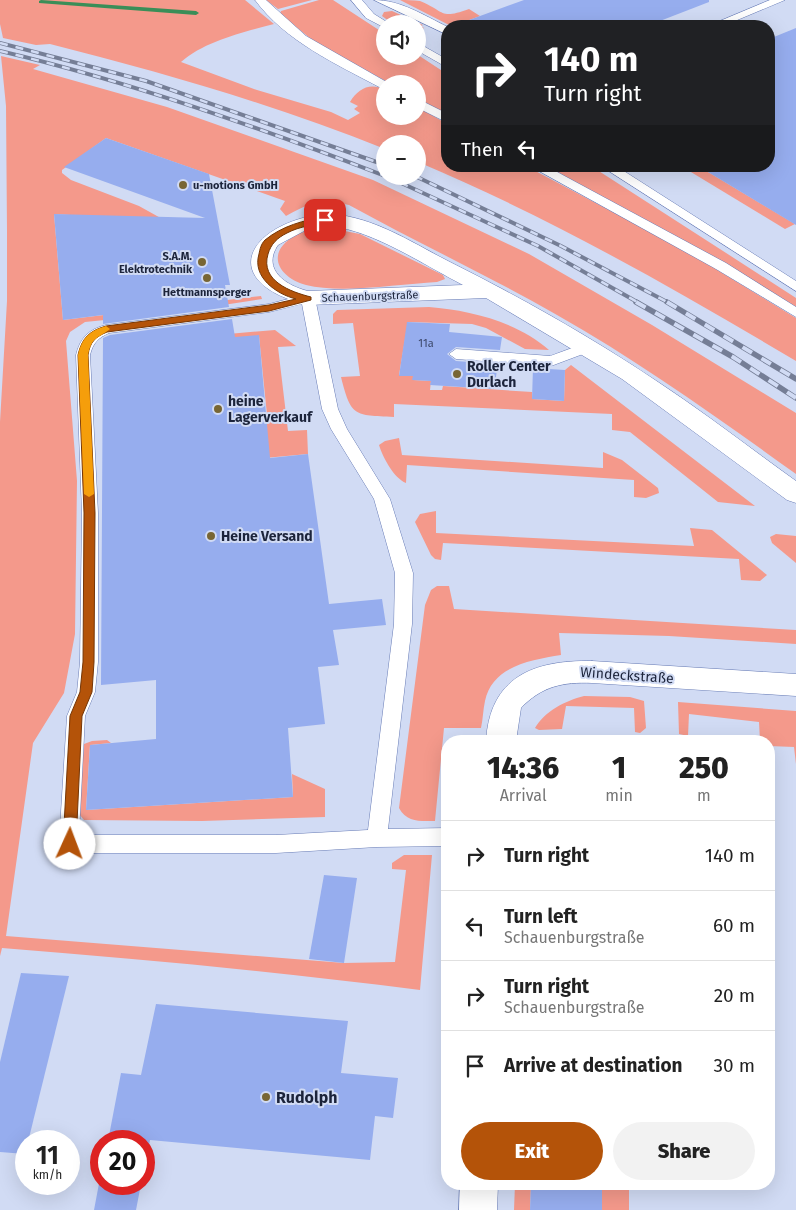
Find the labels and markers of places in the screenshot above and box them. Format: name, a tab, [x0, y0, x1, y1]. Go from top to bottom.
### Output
marker: u-motions GmbH	[177, 179, 189, 191]
place label: u-motions GmbH	[193, 179, 278, 192]
pin	[304, 199, 346, 241]
place label: S.A.M. Elektrotechnik	[119, 250, 193, 276]
marker: S.A.M. Elektrotechnik	[196, 256, 208, 268]
marker: Hettmannsperger	[201, 272, 213, 284]
place label: Hettmannsperger	[163, 286, 252, 299]
place label: Roller Center Durlach	[467, 358, 551, 391]
marker: Roller Center Durlach	[451, 368, 463, 380]
place label: heine Lagerverkauf	[228, 393, 314, 426]
marker: heine Lagerverkauf	[212, 403, 224, 415]
place label: Heine Versand	[221, 528, 313, 545]
marker: Heine Versand	[205, 530, 217, 542]
place label: Rudolph	[276, 1088, 338, 1107]
marker: Rudolph	[260, 1091, 272, 1103]

